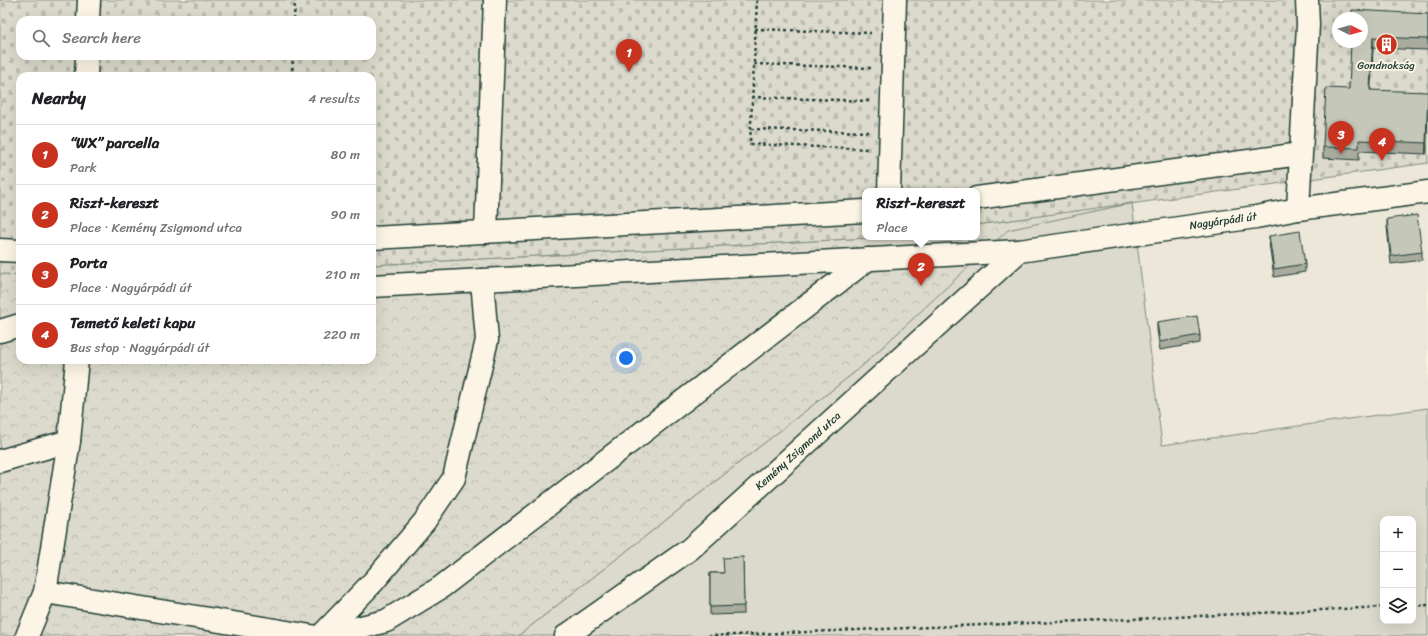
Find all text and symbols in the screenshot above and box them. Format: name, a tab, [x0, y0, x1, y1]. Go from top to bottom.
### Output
north arrow	[1332, 12, 1368, 48]
search box	[16, 16, 376, 60]
text: Search here	[62, 25, 141, 51]
icon: search	[30, 27, 52, 49]
building icon: Gondnokság	[1373, 32, 1399, 58]
pin: 1	[616, 39, 642, 72]
place label: Gondnokság	[1357, 56, 1415, 75]
text: Nearby	[32, 83, 86, 113]
text: 4 results	[308, 87, 360, 110]
pin: 3	[1328, 121, 1354, 154]
pin: 4	[1369, 128, 1395, 161]
text: “WX” parcella	[70, 130, 159, 156]
text: 1	[42, 143, 48, 166]
text: 80 m	[331, 143, 360, 166]
text: Park	[70, 156, 97, 179]
popup	[862, 188, 980, 240]
text: Riszt-kereszt	[70, 190, 159, 216]
text: Riszt-kereszt	[876, 190, 966, 216]
text: 2	[41, 203, 49, 226]
text: 90 m	[330, 203, 360, 226]
street label: Nagyárpádi út	[1188, 207, 1258, 235]
text: Place · Kemény Zsigmond utca	[70, 216, 242, 239]
text: Place	[876, 216, 908, 239]
text: Porta	[70, 250, 107, 276]
pin: 2	[908, 253, 934, 286]
text: 3	[41, 263, 49, 286]
text: 210 m	[325, 263, 360, 286]
text: Place · Nagyárpádi út	[70, 276, 192, 299]
text: Temető keleti kapu	[70, 310, 195, 336]
text: 4	[41, 323, 49, 346]
text: 220 m	[323, 323, 360, 346]
text: Bus stop · Nagyárpádi út	[70, 336, 210, 359]
your location	[616, 348, 636, 368]
street label: Kemény Zsigmond utca	[751, 407, 846, 495]
map controls	[1380, 516, 1416, 624]
button: +	[1380, 516, 1416, 552]
button: −	[1380, 552, 1416, 588]
button: layers	[1380, 588, 1416, 624]

